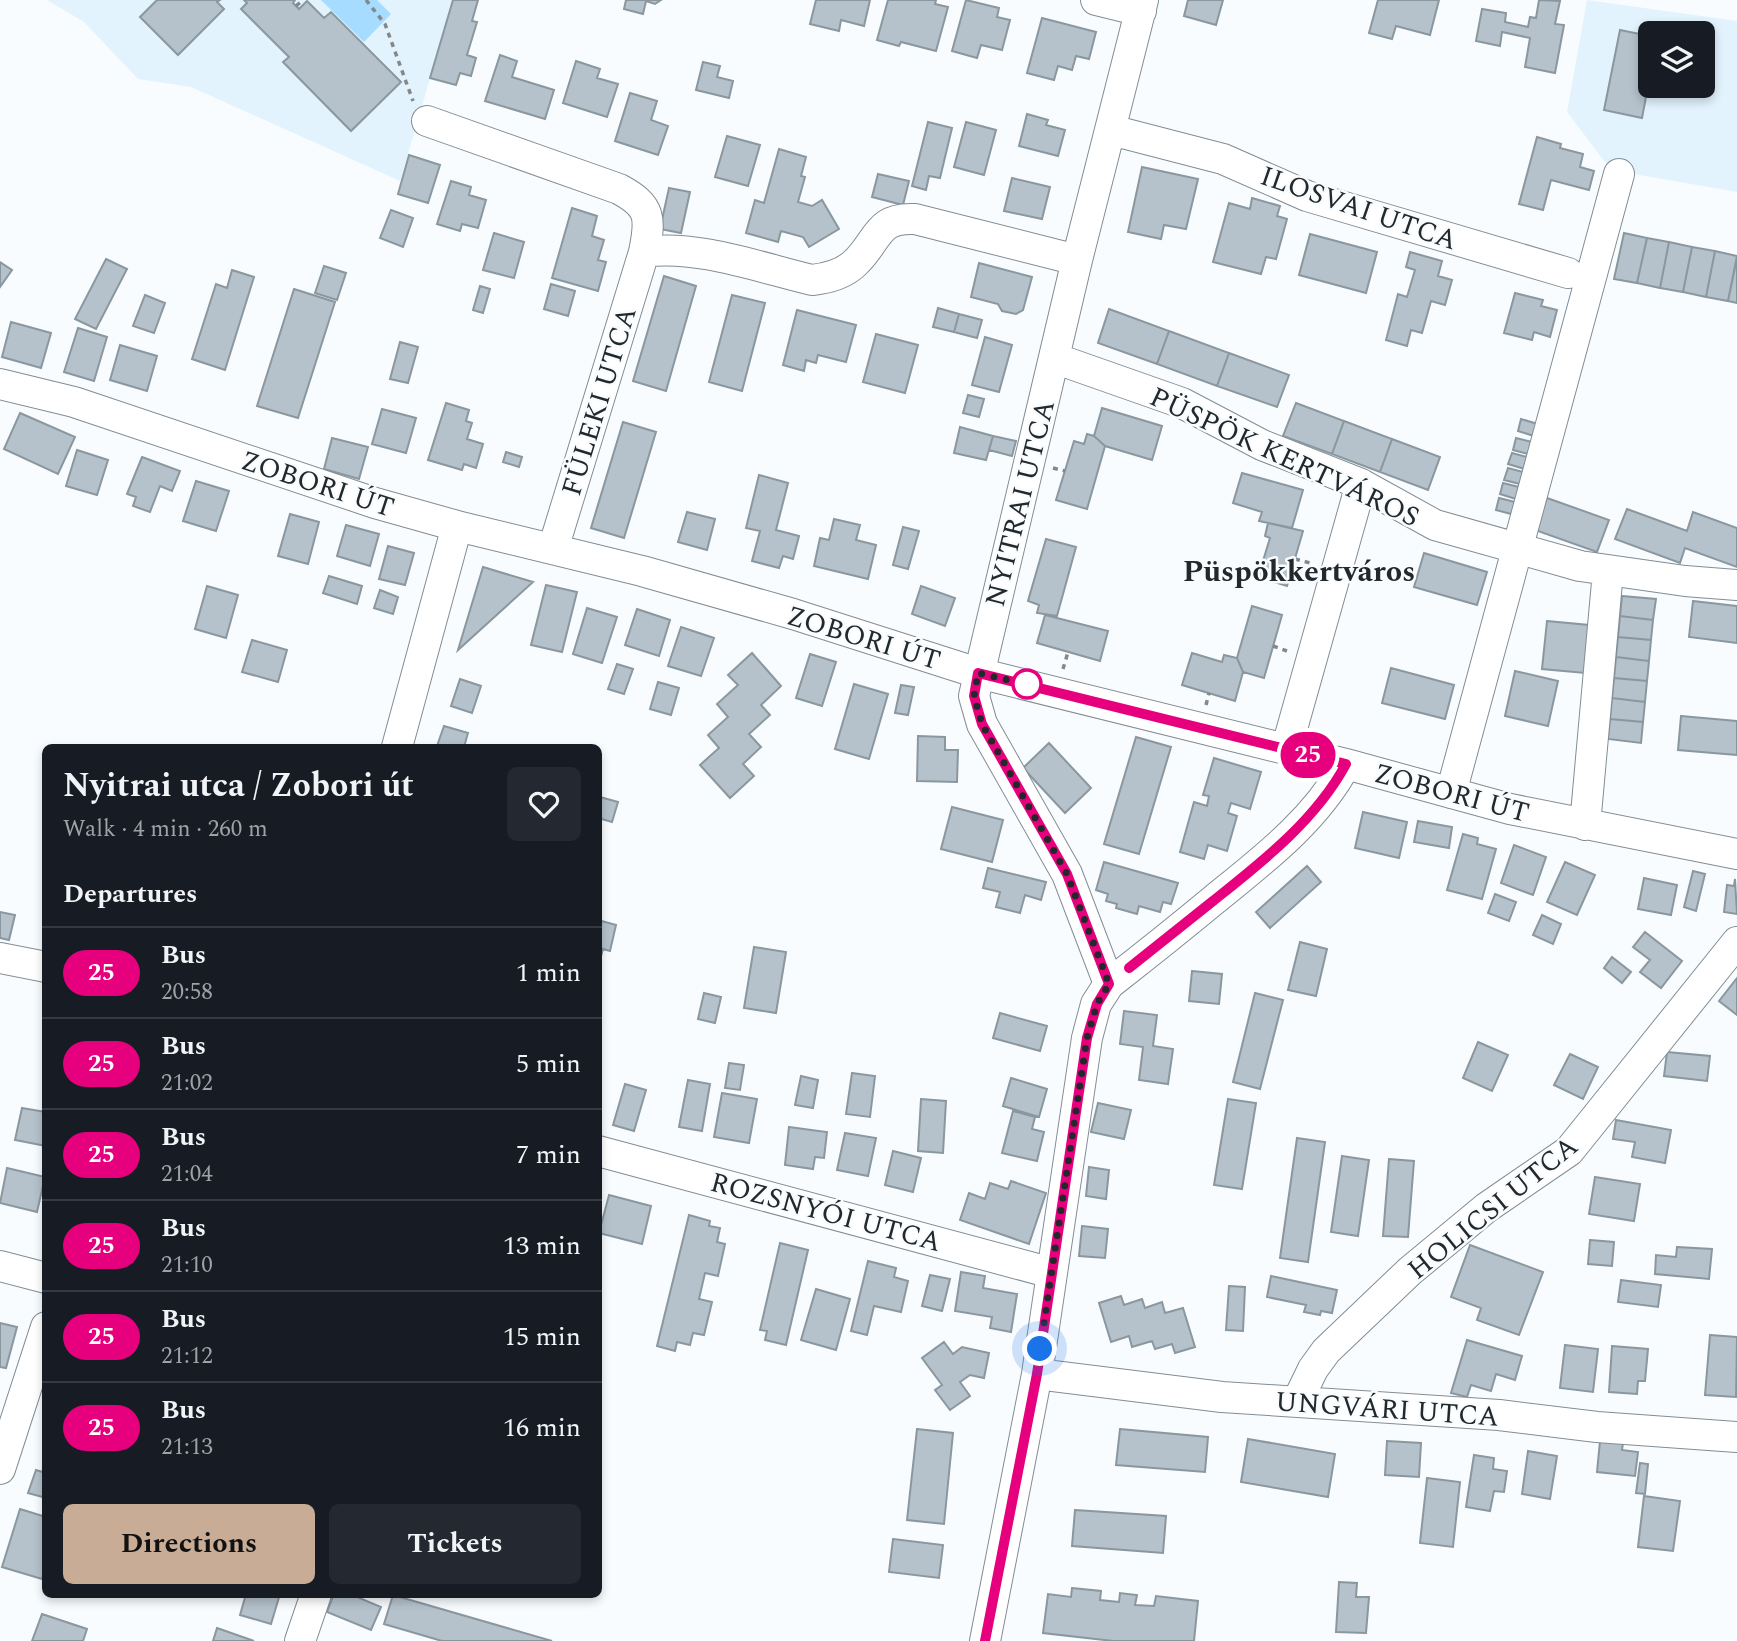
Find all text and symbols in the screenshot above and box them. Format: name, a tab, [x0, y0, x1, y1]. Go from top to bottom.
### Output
map controls	[1638, 21, 1715, 98]
button: layers	[1638, 21, 1715, 98]
street label: ILOSVAI UTCA	[1254, 155, 1463, 262]
street label: FÜLEKI UTCA	[550, 301, 649, 501]
street label: PÜSPÖK KERTVÁROS	[1142, 376, 1427, 539]
street label: NYITRAI UTCA	[974, 395, 1067, 611]
street label: ZOBORI ÚT	[235, 439, 400, 529]
district label: Püspökkertváros	[1183, 549, 1415, 595]
street label: ZOBORI ÚT	[781, 595, 946, 682]
unlabelled marker	[1012, 669, 1042, 699]
line badge: 25	[1276, 732, 1340, 778]
text: 25	[1295, 737, 1321, 773]
street label: ZOBORI ÚT	[1369, 752, 1534, 835]
text: Nyitrai utca / Zobori út	[63, 761, 414, 811]
button: heart	[507, 767, 581, 841]
text: Walk · 4 min · 260 m	[63, 812, 268, 847]
text: Departures	[63, 874, 197, 914]
text: Bus	[161, 935, 206, 975]
text: 1 min	[516, 953, 581, 993]
text: 25	[88, 955, 115, 991]
text: 20:58	[161, 975, 213, 1010]
text: Bus	[161, 1026, 206, 1066]
text: 5 min	[516, 1044, 581, 1084]
text: 25	[88, 1046, 115, 1082]
text: 21:02	[161, 1066, 213, 1101]
text: Bus	[161, 1117, 206, 1157]
street label: HOLICSI UTCA	[1398, 1126, 1588, 1291]
text: 7 min	[516, 1135, 581, 1175]
text: 25	[88, 1137, 115, 1173]
text: 21:04	[161, 1157, 213, 1192]
street label: ROZSNYÓI UTCA	[705, 1161, 946, 1264]
text: Bus	[161, 1208, 206, 1248]
text: 13 min	[503, 1226, 581, 1266]
text: 25	[88, 1228, 115, 1264]
text: 21:10	[161, 1248, 213, 1283]
text: Bus	[161, 1299, 206, 1339]
text: 15 min	[503, 1317, 581, 1357]
text: 25	[88, 1319, 115, 1355]
your location	[1022, 1331, 1057, 1366]
text: 21:12	[161, 1339, 213, 1374]
street label: UNGVÁRI UTCA	[1274, 1380, 1500, 1439]
text: Bus	[161, 1390, 206, 1430]
text: 16 min	[503, 1408, 581, 1448]
text: 25	[88, 1410, 115, 1446]
text: 21:13	[161, 1430, 213, 1465]
button: Directions	[63, 1504, 315, 1584]
button: Tickets	[329, 1504, 581, 1584]

